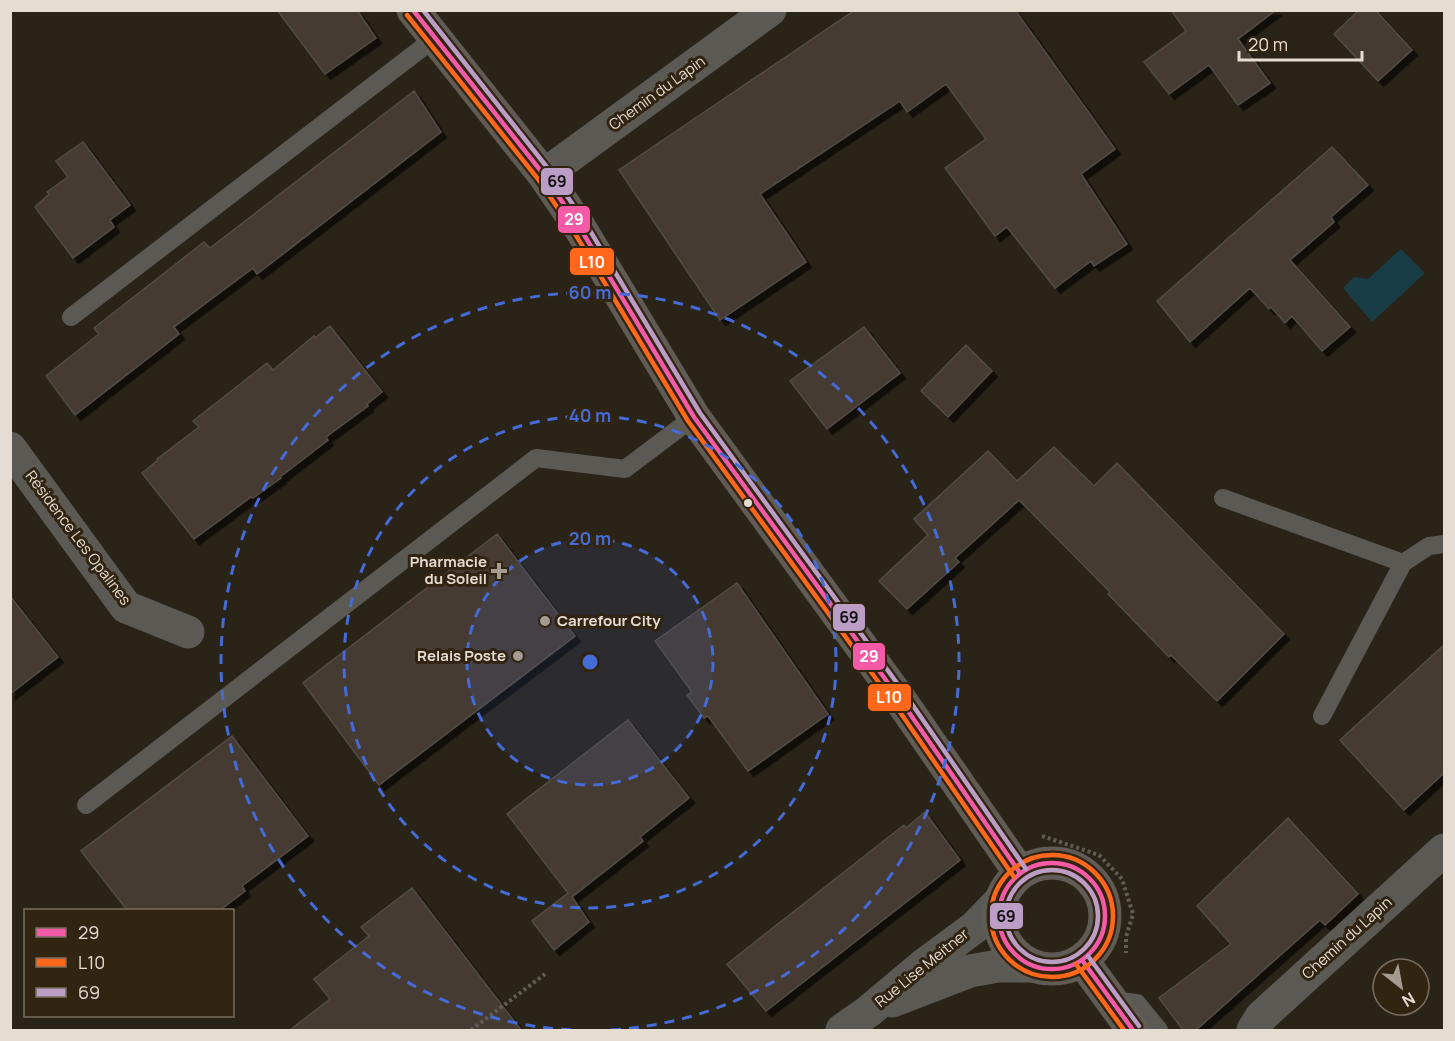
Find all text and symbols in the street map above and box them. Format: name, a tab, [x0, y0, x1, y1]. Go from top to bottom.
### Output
scale bar	[1239, 24, 1362, 62]
text: 20 m	[1248, 32, 1288, 56]
street label: Chemin du Lapin	[604, 50, 709, 135]
line badge: 69	[540, 167, 574, 196]
text: 69	[547, 170, 567, 192]
line badge: 29	[557, 205, 591, 234]
text: 29	[564, 208, 584, 230]
line badge: L10	[569, 247, 615, 276]
text: L10	[579, 251, 605, 273]
text: 60 m	[569, 280, 611, 304]
text: 40 m	[569, 403, 611, 427]
street label: Résidence Les Opalines	[21, 466, 136, 609]
unlabelled marker	[742, 497, 754, 509]
text: 20 m	[569, 526, 611, 550]
place label: Pharmacie du Soleil	[410, 551, 487, 589]
marker: Pharmacie du Soleil	[492, 564, 506, 578]
line badge: 69	[832, 603, 866, 632]
text: 69	[839, 606, 859, 628]
place label: Carrefour City	[557, 610, 661, 631]
marker: Carrefour City	[538, 614, 552, 628]
line badge: 29	[852, 642, 886, 671]
place label: Relais Poste	[417, 645, 506, 666]
text: 29	[859, 645, 879, 667]
marker: Relais Poste	[511, 649, 525, 663]
centre of rings	[580, 652, 600, 672]
line badge: L10	[867, 683, 912, 712]
text: L10	[876, 686, 902, 708]
street label: Chemin du Lapin	[1297, 891, 1396, 984]
line badge: 69	[989, 902, 1024, 930]
text: 69	[996, 905, 1016, 927]
legend	[24, 909, 234, 1017]
text: 29	[78, 920, 99, 944]
street label: Rue Lise Meitner	[870, 923, 973, 1012]
text: L10	[78, 950, 105, 974]
north arrow	[1371, 957, 1431, 1017]
text: 69	[78, 980, 100, 1004]
text: N	[1398, 987, 1419, 1012]

